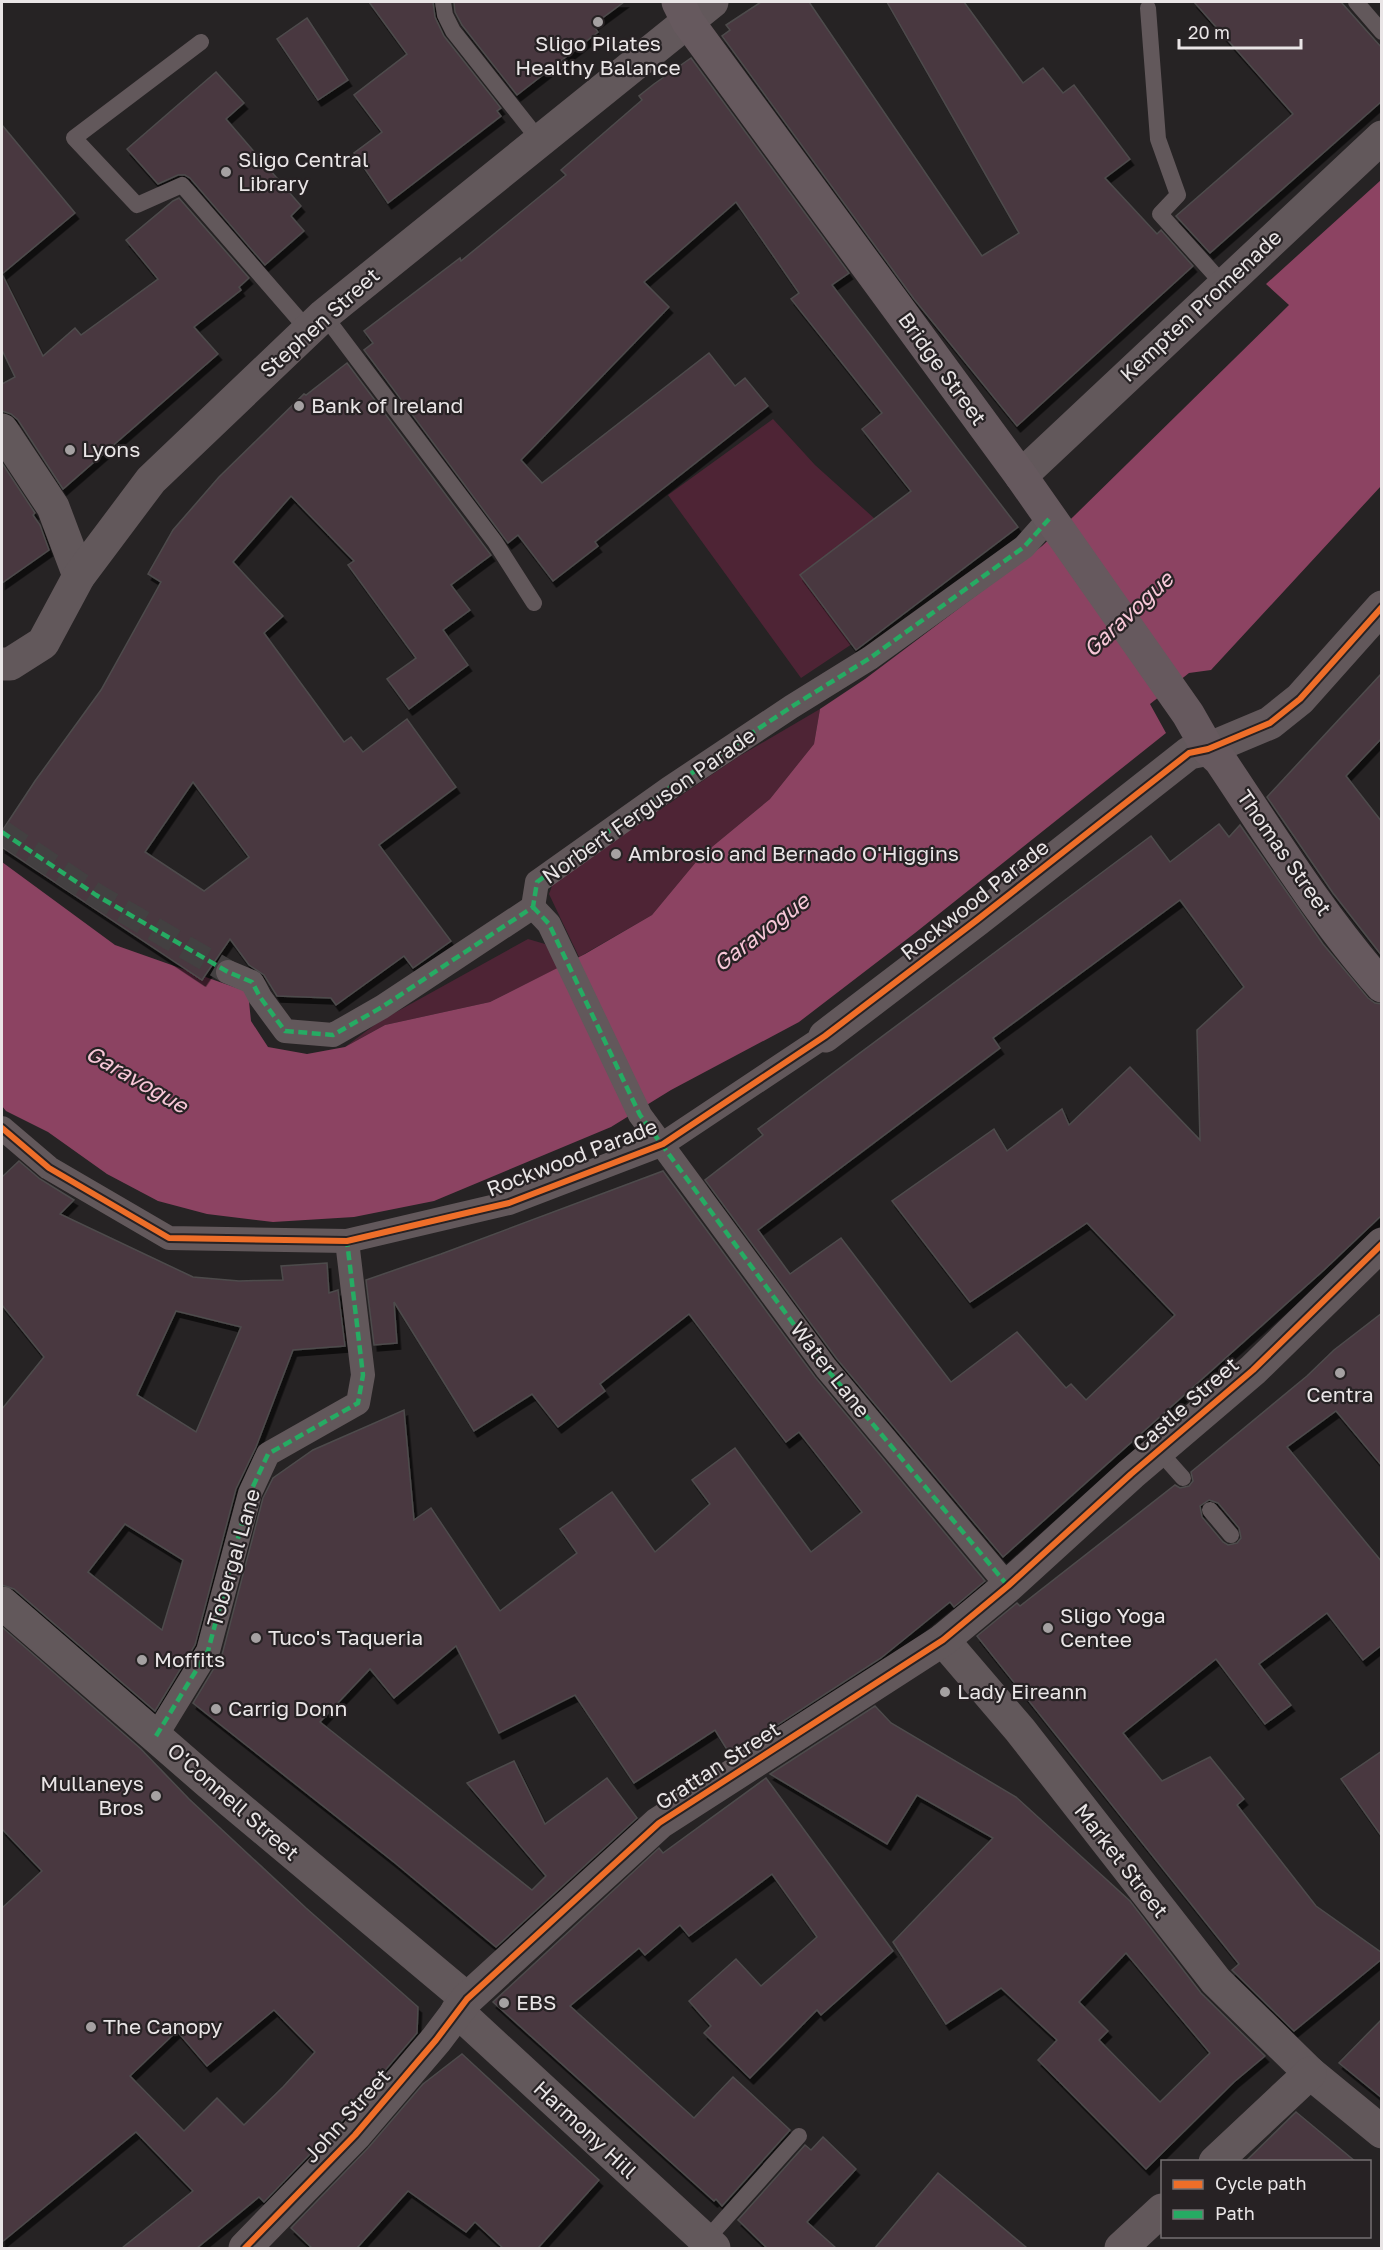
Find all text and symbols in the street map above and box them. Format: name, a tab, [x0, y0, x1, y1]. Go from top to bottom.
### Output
scale bar	[1179, 12, 1300, 50]
marker: Sligo Pilates Healthy Balance	[591, 15, 605, 29]
text: 20 m	[1188, 21, 1230, 43]
place label: Sligo Pilates Healthy Balance	[515, 30, 681, 80]
place label: Sligo Central Library	[238, 146, 369, 196]
marker: Sligo Central Library	[219, 165, 233, 179]
street label: Kempten Promenade	[1114, 224, 1287, 387]
street label: Stephen Street	[254, 262, 384, 383]
street label: Bridge Street	[893, 307, 993, 430]
place label: Bank of Ireland	[311, 392, 463, 418]
marker: Bank of Ireland	[292, 399, 306, 413]
place label: Lyons	[82, 436, 140, 462]
marker: Lyons	[63, 443, 77, 457]
water label: Garavogue	[1077, 564, 1180, 662]
street label: Norbert Ferguson Parade	[537, 722, 760, 889]
street label: Thomas Street	[1232, 785, 1338, 920]
street label: Rockwood Parade	[895, 833, 1054, 965]
place label: Ambrosio and Bernado O'Higgins	[628, 840, 959, 866]
marker: Ambrosio and Bernado O'Higgins	[609, 847, 623, 861]
water label: Garavogue	[707, 885, 816, 976]
water label: Garavogue	[82, 1039, 195, 1120]
street label: Rockwood Parade	[483, 1113, 661, 1202]
street label: Water Lane	[785, 1316, 876, 1422]
street label: Castle Street	[1127, 1351, 1244, 1457]
marker: Centra	[1333, 1366, 1347, 1380]
place label: Centra	[1306, 1381, 1374, 1407]
street label: Tobergal Lane	[201, 1486, 265, 1630]
place label: Sligo Yoga Centee	[1060, 1602, 1166, 1652]
marker: Sligo Yoga Centee	[1041, 1621, 1055, 1635]
place label: Tuco's Taqueria	[268, 1624, 423, 1650]
marker: Tuco's Taqueria	[249, 1631, 263, 1645]
place label: Moffits	[154, 1646, 225, 1672]
marker: Moffits	[135, 1653, 149, 1667]
place label: Lady Eireann	[957, 1678, 1087, 1704]
marker: Lady Eireann	[938, 1685, 952, 1699]
place label: Carrig Donn	[228, 1695, 347, 1721]
marker: Carrig Donn	[209, 1702, 223, 1716]
street label: Grattan Street	[650, 1715, 785, 1815]
street label: O'Connell Street	[163, 1737, 305, 1865]
place label: Mullaneys Bros	[40, 1770, 144, 1820]
marker: Mullaneys Bros	[149, 1789, 163, 1803]
street label: Market Street	[1069, 1798, 1174, 1923]
place label: EBS	[516, 1989, 556, 2015]
marker: EBS	[497, 1996, 511, 2010]
place label: The Canopy	[103, 2013, 223, 2039]
marker: The Canopy	[84, 2020, 98, 2034]
street label: John Street	[297, 2063, 395, 2168]
street label: Harmony Hill	[529, 2075, 643, 2184]
legend	[1161, 2160, 1371, 2238]
text: Cycle path	[1215, 2172, 1307, 2194]
text: Path	[1215, 2202, 1255, 2224]

